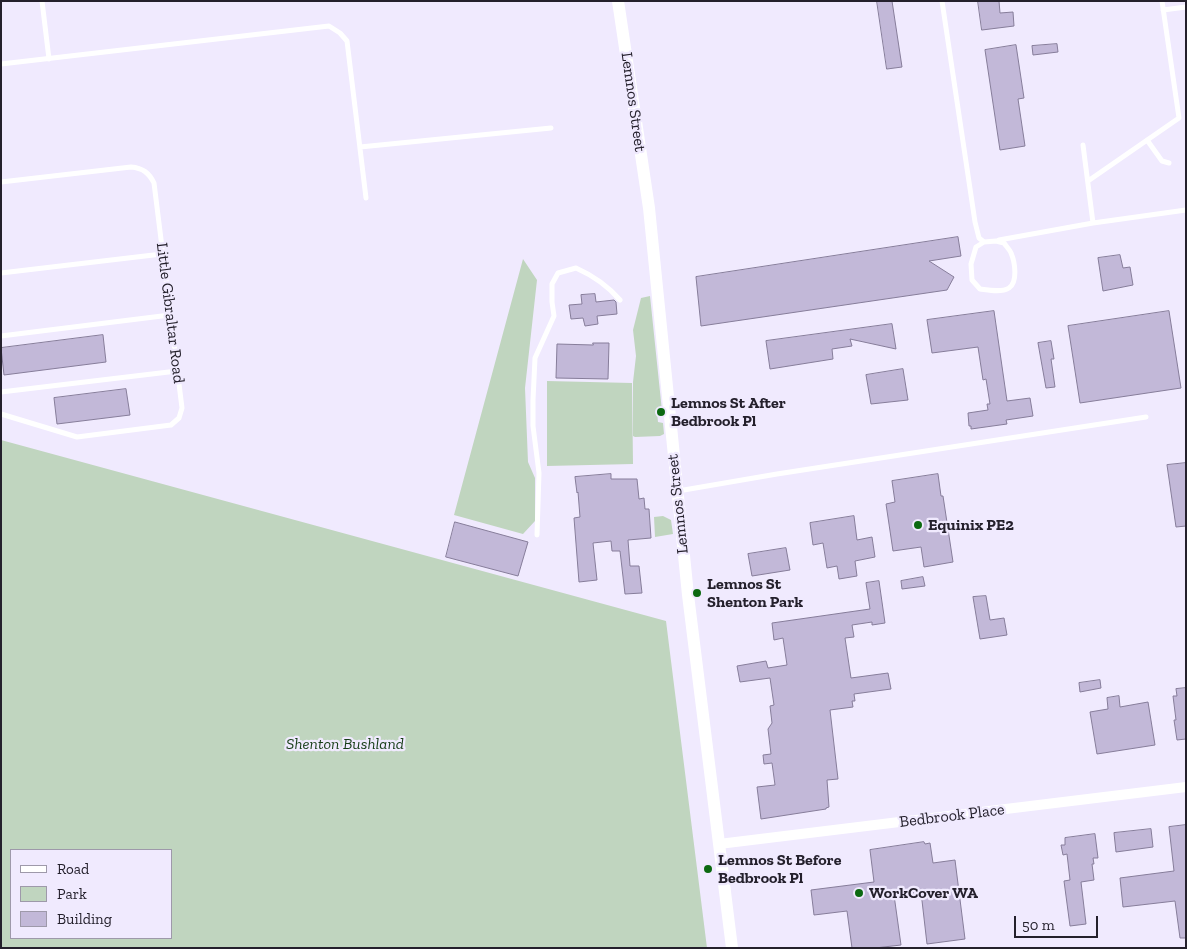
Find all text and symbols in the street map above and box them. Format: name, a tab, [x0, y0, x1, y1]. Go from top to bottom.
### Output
street label: Lemnos Street	[617, 51, 649, 153]
street label: Little Gibraltar Road	[152, 242, 188, 384]
place label: Lemnos St After Bedbrook Pl	[671, 393, 786, 431]
marker: Lemnos St After Bedbrook Pl	[655, 406, 667, 418]
street label: Lemnos Street	[663, 453, 693, 555]
place label: Equinix PE2	[928, 515, 1014, 535]
marker: Equinix PE2	[912, 519, 924, 531]
place label: Lemnos St Shenton Park	[707, 574, 803, 612]
marker: Lemnos St Shenton Park	[691, 587, 703, 599]
park label: Shenton Bushland	[286, 734, 404, 754]
street label: Bedbrook Place	[898, 800, 1006, 832]
legend	[10, 849, 172, 939]
place label: Lemnos St Before Bedbrook Pl	[718, 850, 841, 888]
text: Road	[57, 860, 89, 878]
marker: Lemnos St Before Bedbrook Pl	[702, 863, 714, 875]
place label: WorkCover WA	[869, 883, 978, 903]
text: Park	[57, 885, 87, 903]
marker: WorkCover WA	[853, 887, 865, 899]
scale bar	[1017, 906, 1101, 938]
text: Building	[57, 910, 112, 928]
text: 50 m	[1022, 916, 1055, 934]

